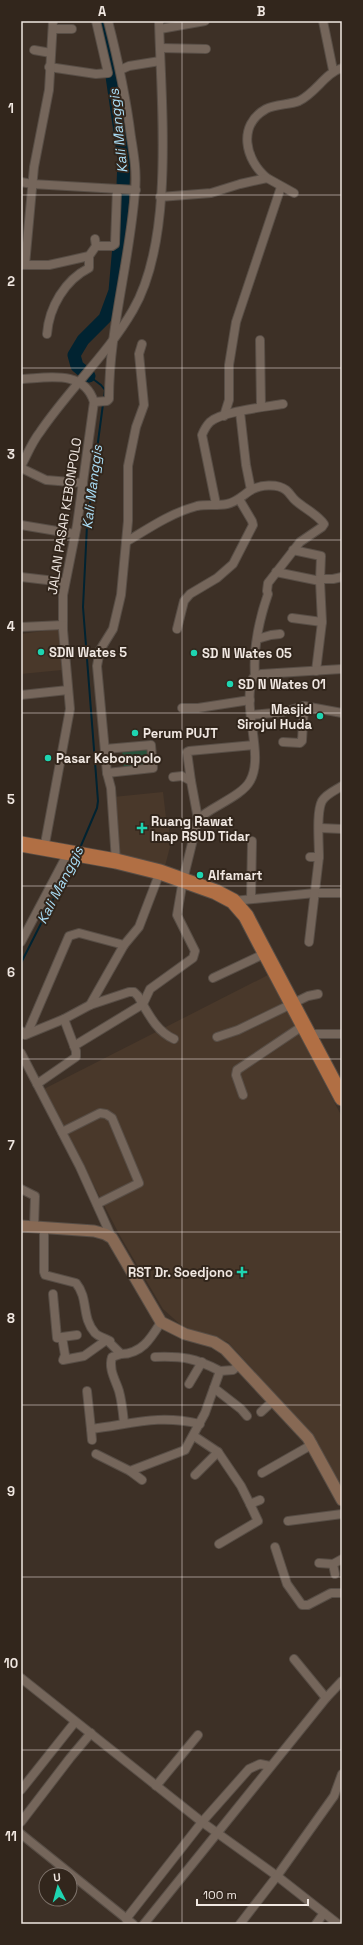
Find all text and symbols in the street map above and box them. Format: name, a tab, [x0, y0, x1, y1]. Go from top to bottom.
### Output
text: A	[98, 3, 107, 20]
text: B	[257, 3, 266, 20]
water label: Kali Manggis	[105, 87, 131, 174]
text: 1	[8, 100, 14, 117]
text: 2	[7, 273, 15, 290]
street label: JALAN PASAR KEBONPOLO	[44, 436, 85, 596]
water label: Kali Manggis	[78, 443, 106, 530]
text: 3	[7, 446, 15, 463]
text: 4	[7, 618, 15, 635]
place label: SDN Wates 5	[49, 644, 127, 661]
place label: SD N Wates 05	[202, 645, 292, 662]
marker: SDN Wates 5	[36, 647, 46, 657]
marker: SD N Wates 05	[189, 648, 199, 658]
place label: SD N Wates 01	[238, 676, 326, 693]
marker: SD N Wates 01	[225, 679, 235, 689]
place label: Masjid Sirojul Huda	[237, 701, 312, 733]
marker: Masjid Sirojul Huda	[315, 711, 325, 721]
place label: Perum PUJT	[143, 725, 218, 742]
marker: Perum PUJT	[130, 728, 140, 738]
place label: Pasar Kebonpolo	[56, 750, 161, 767]
marker: Pasar Kebonpolo	[43, 753, 53, 763]
text: 5	[7, 791, 15, 808]
place label: Ruang Rawat Inap RSUD Tidar	[151, 813, 250, 845]
marker: Ruang Rawat Inap RSUD Tidar	[136, 822, 148, 834]
water label: Kali Manggis	[33, 843, 87, 927]
place label: Alfamart	[208, 867, 263, 884]
marker: Alfamart	[195, 870, 205, 880]
text: 6	[7, 964, 15, 981]
text: 7	[7, 1137, 15, 1154]
place label: RST Dr. Soedjono	[128, 1264, 233, 1281]
marker: RST Dr. Soedjono	[236, 1266, 248, 1278]
text: 8	[7, 1310, 15, 1327]
text: 9	[7, 1483, 15, 1500]
text: 10	[4, 1655, 18, 1672]
text: 11	[5, 1828, 17, 1845]
north arrow	[38, 1867, 78, 1907]
text: U	[53, 1870, 61, 1884]
scale bar	[197, 1881, 308, 1907]
text: 100 m	[203, 1887, 237, 1903]

